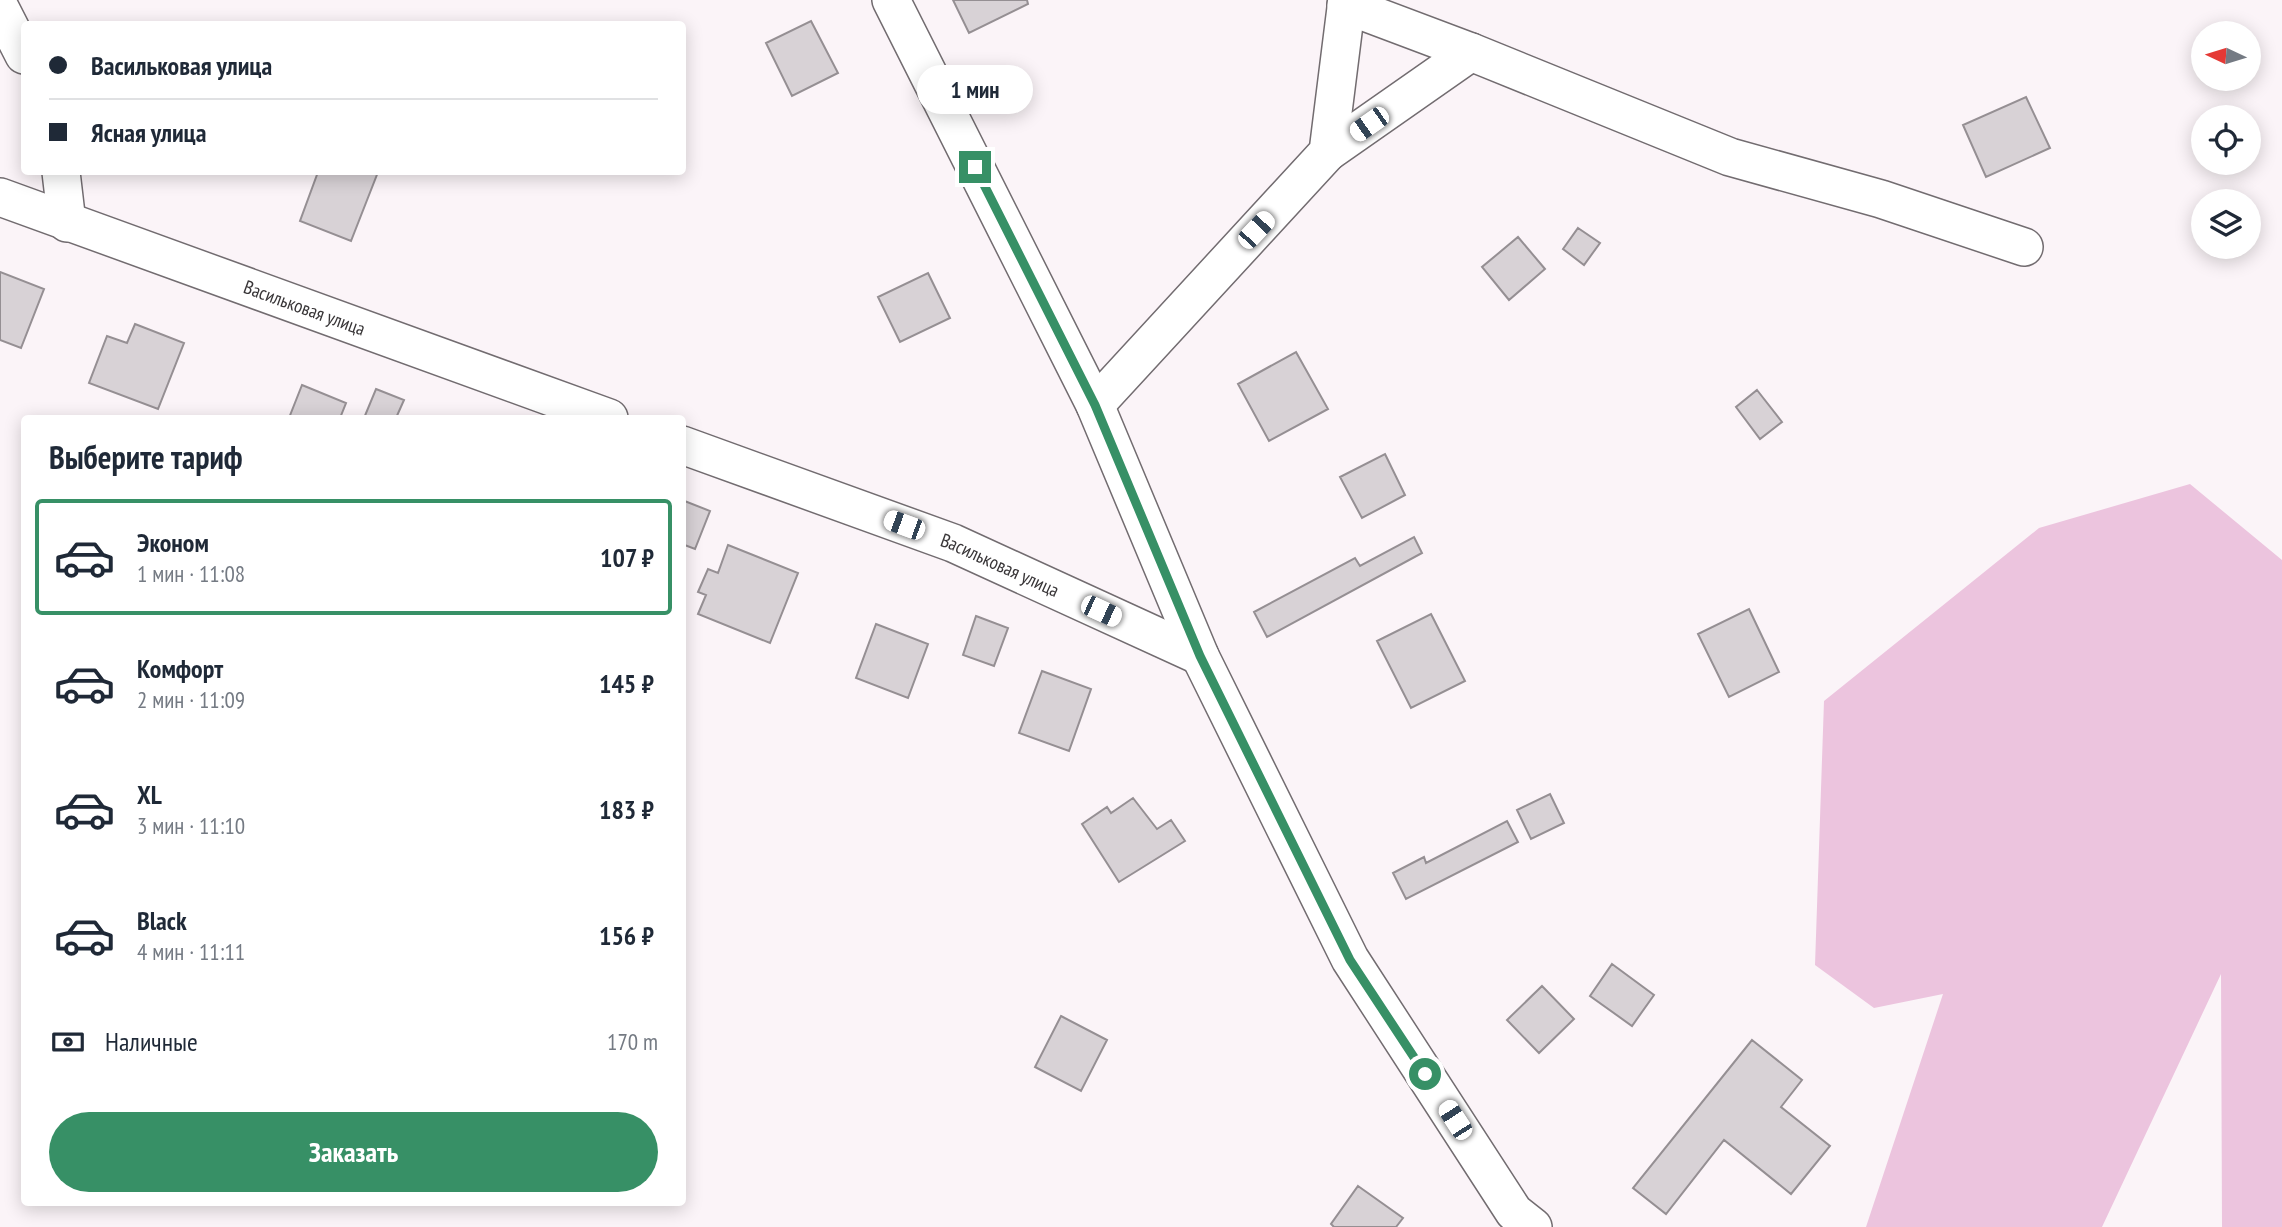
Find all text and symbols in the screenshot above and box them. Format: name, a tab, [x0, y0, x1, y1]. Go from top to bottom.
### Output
north arrow	[2191, 21, 2261, 91]
map controls	[2191, 21, 2261, 259]
text: Васильковая улица	[91, 49, 272, 82]
callout: 1 мин	[917, 66, 1033, 114]
text: 1 мин	[950, 75, 1000, 104]
car	[1346, 103, 1393, 145]
button: locate	[2191, 105, 2261, 175]
text: Ясная улица	[91, 116, 206, 149]
route end	[959, 151, 991, 183]
button: layers	[2191, 189, 2261, 259]
car	[1234, 207, 1279, 253]
street label: Васильковая улица	[241, 274, 369, 341]
text: Выберите тариф	[49, 436, 243, 478]
car	[881, 508, 928, 542]
icon: car	[53, 526, 116, 589]
text: Эконом	[137, 526, 209, 559]
street label: Васильковая улица	[938, 528, 1063, 602]
text: 107 ₽	[600, 541, 654, 574]
text: 1 мин · 11:08	[137, 559, 245, 588]
car	[1078, 593, 1125, 629]
icon: car	[53, 652, 116, 715]
text: Комфорт	[137, 652, 223, 685]
text: 145 ₽	[599, 667, 654, 700]
text: 2 мин · 11:09	[137, 685, 245, 714]
icon: car	[53, 778, 116, 841]
text: XL	[137, 778, 162, 811]
text: 183 ₽	[599, 793, 654, 826]
text: 3 мин · 11:10	[137, 811, 245, 840]
icon: car	[53, 904, 116, 967]
text: Black	[137, 904, 187, 937]
text: 156 ₽	[599, 919, 654, 952]
text: 4 мин · 11:11	[137, 937, 245, 966]
icon: cash	[49, 1023, 87, 1061]
text: Наличные	[105, 1025, 198, 1058]
text: 170 m	[607, 1027, 658, 1056]
route start	[1409, 1058, 1441, 1090]
car	[1435, 1097, 1476, 1143]
button: Заказать	[49, 1112, 658, 1192]

